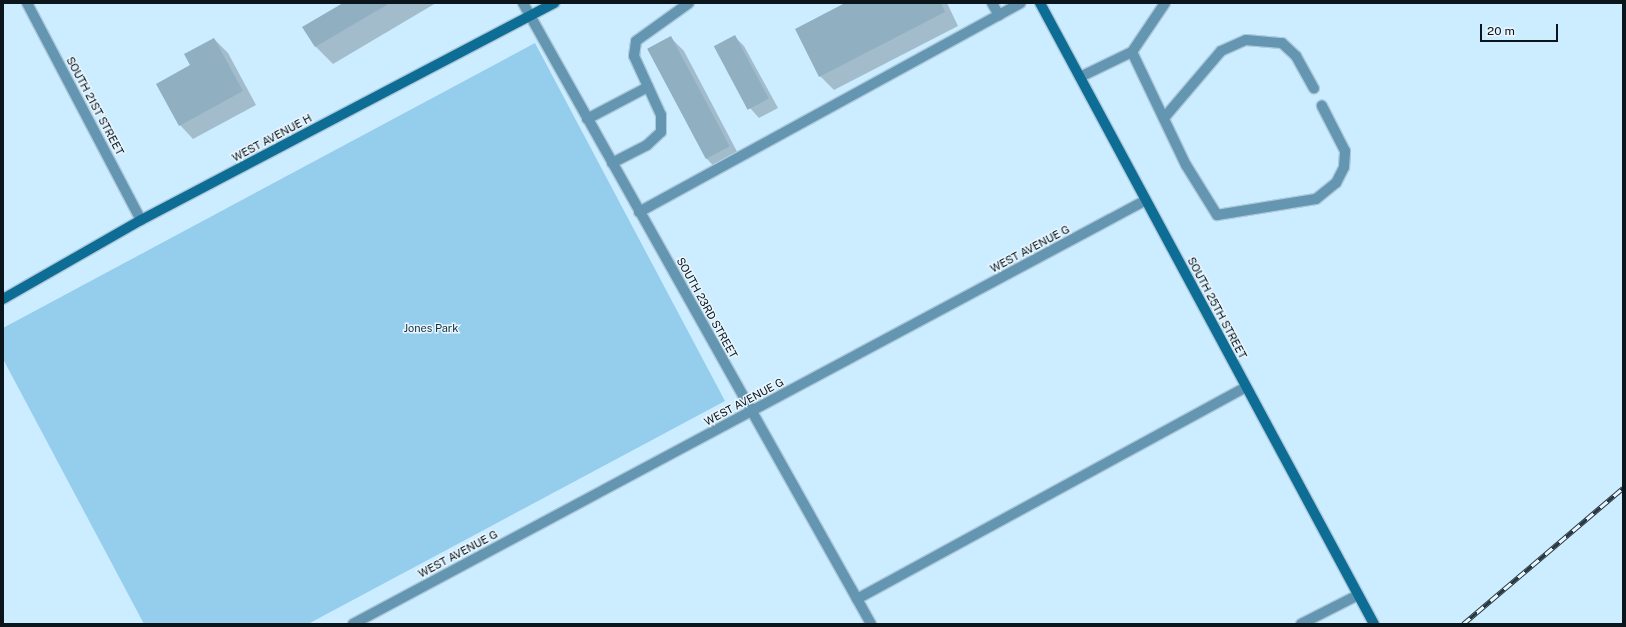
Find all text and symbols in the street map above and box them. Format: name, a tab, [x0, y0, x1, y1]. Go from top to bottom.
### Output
scale bar	[1482, 16, 1560, 42]
text: 20 m	[1487, 24, 1515, 38]
street label: SOUTH 21ST STREET	[63, 55, 127, 157]
street label: WEST AVENUE H	[230, 111, 314, 165]
street label: WEST AVENUE G	[988, 222, 1072, 276]
street label: SOUTH 23RD STREET	[674, 255, 740, 361]
street label: SOUTH 25TH STREET	[1185, 255, 1249, 361]
park label: Jones Park	[404, 321, 458, 335]
street label: WEST AVENUE G	[702, 375, 786, 429]
street label: WEST AVENUE G	[416, 527, 500, 581]

